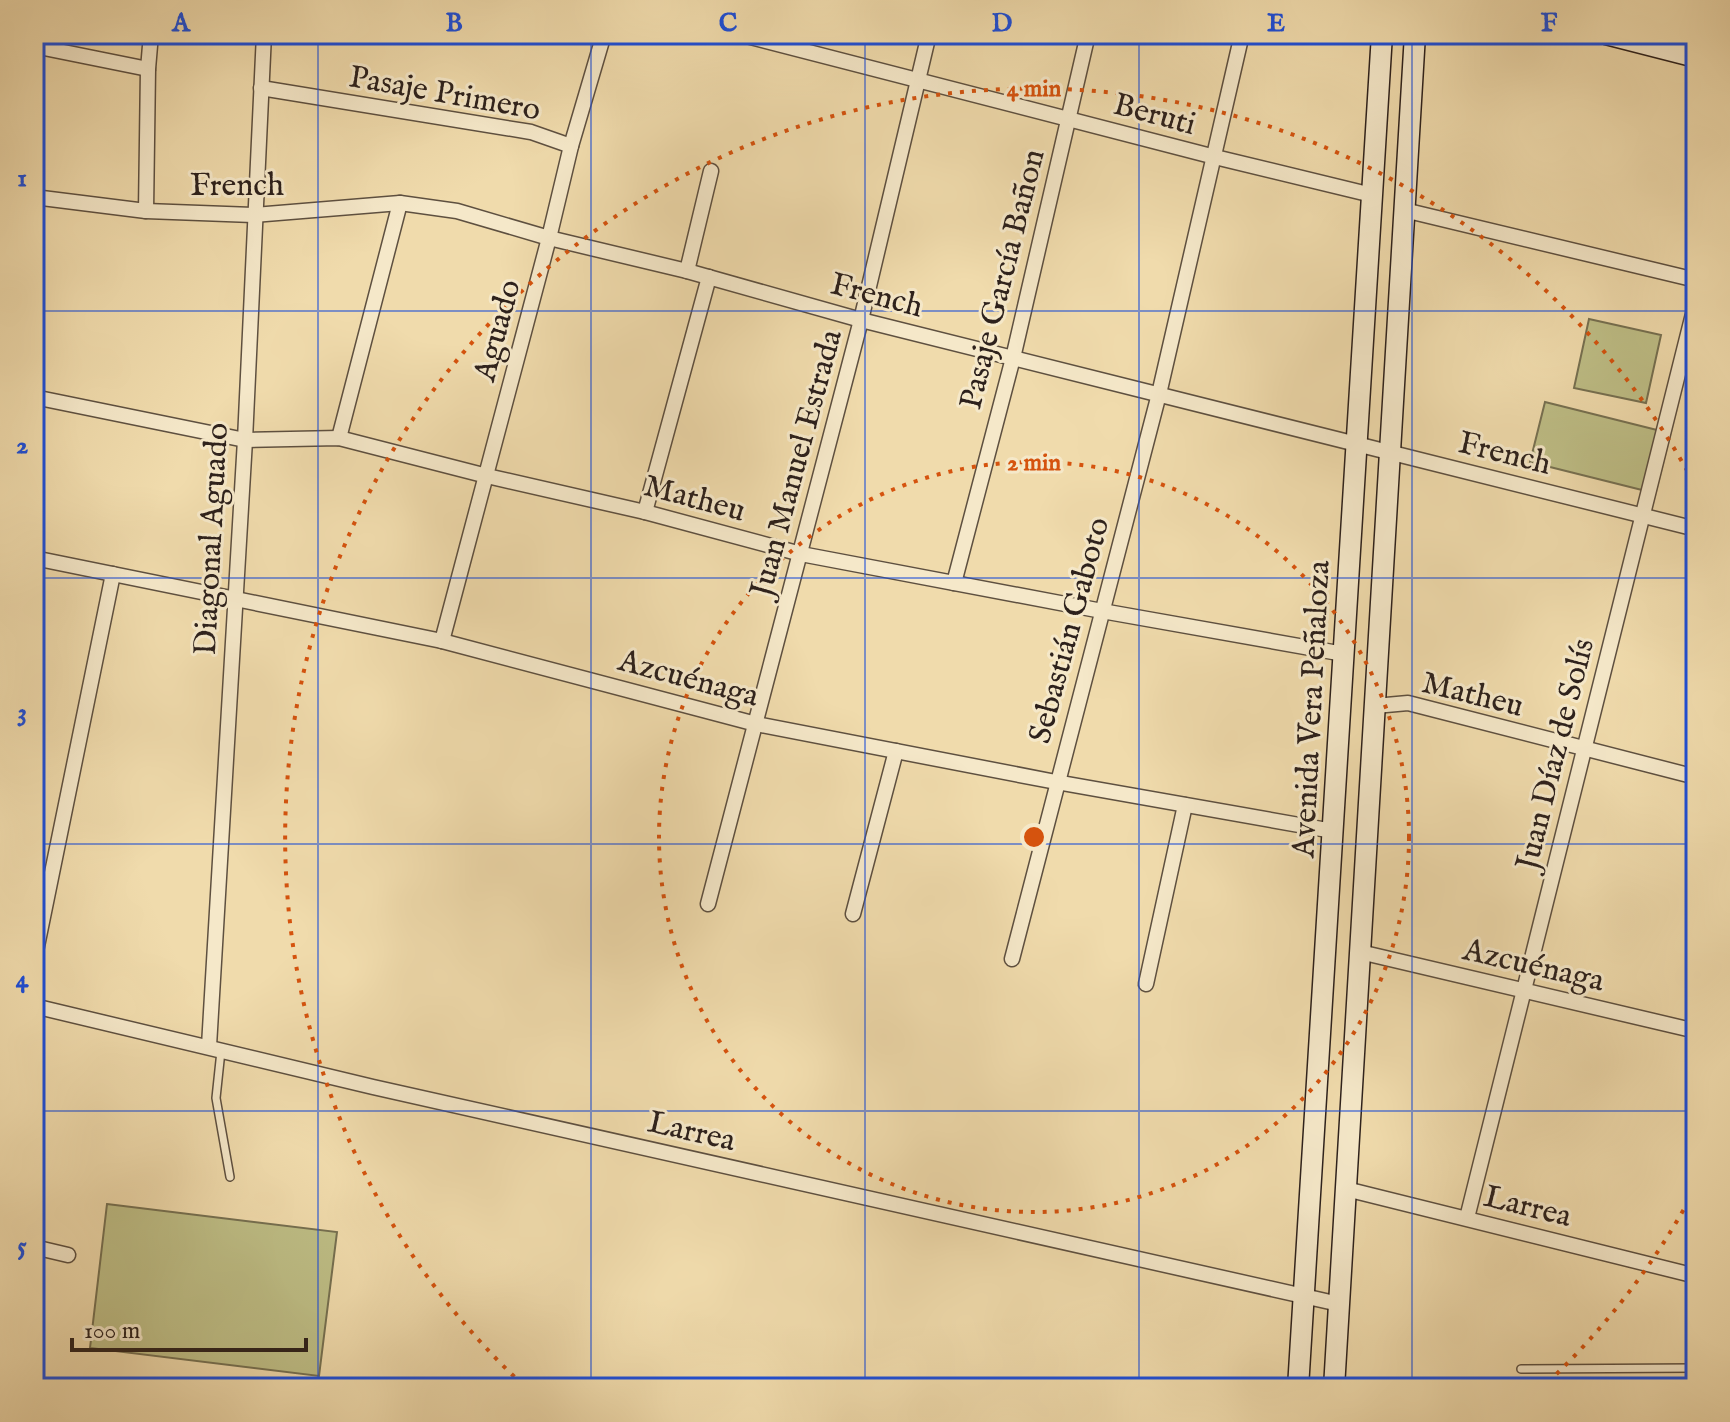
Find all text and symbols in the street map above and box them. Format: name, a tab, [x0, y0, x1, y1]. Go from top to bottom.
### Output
text: A	[171, 7, 191, 40]
text: B	[445, 7, 463, 40]
text: C	[719, 7, 738, 40]
text: D	[992, 7, 1013, 40]
text: E	[1267, 7, 1285, 40]
text: F	[1541, 7, 1558, 40]
street label: Pasaje Primero	[346, 57, 543, 131]
text: 4 min	[1007, 74, 1062, 105]
street label: Beruti	[1109, 85, 1200, 146]
street label: Pasaje García Bañon	[951, 145, 1056, 414]
text: 1	[17, 162, 27, 195]
street label: French	[190, 166, 284, 207]
street label: French	[826, 264, 927, 328]
street label: Aguado	[465, 275, 532, 387]
street label: Juan Manuel Estrada	[741, 325, 853, 605]
street label: Diagonal Aguado	[186, 422, 239, 656]
street label: French	[1454, 423, 1555, 486]
text: 2	[16, 429, 28, 462]
text: 2 min	[1007, 448, 1061, 479]
street label: Matheu	[639, 466, 749, 533]
street label: Sebastián Gaboto	[1021, 513, 1120, 748]
street label: Avenida Vera Peñaloza	[1284, 559, 1341, 860]
street label: Juan Díaz de Solís	[1507, 634, 1605, 878]
street label: Azcuénaga	[613, 641, 763, 718]
street label: Matheu	[1417, 663, 1527, 728]
text: 3	[17, 696, 27, 729]
centre of rings	[1020, 823, 1048, 851]
street label: Azcuénaga	[1458, 930, 1608, 1003]
text: 4	[16, 963, 30, 996]
street label: Larrea	[644, 1102, 739, 1162]
street label: Larrea	[1479, 1177, 1576, 1238]
text: 5	[17, 1230, 27, 1263]
scale bar	[72, 1302, 306, 1352]
text: 100 m	[84, 1316, 140, 1347]

